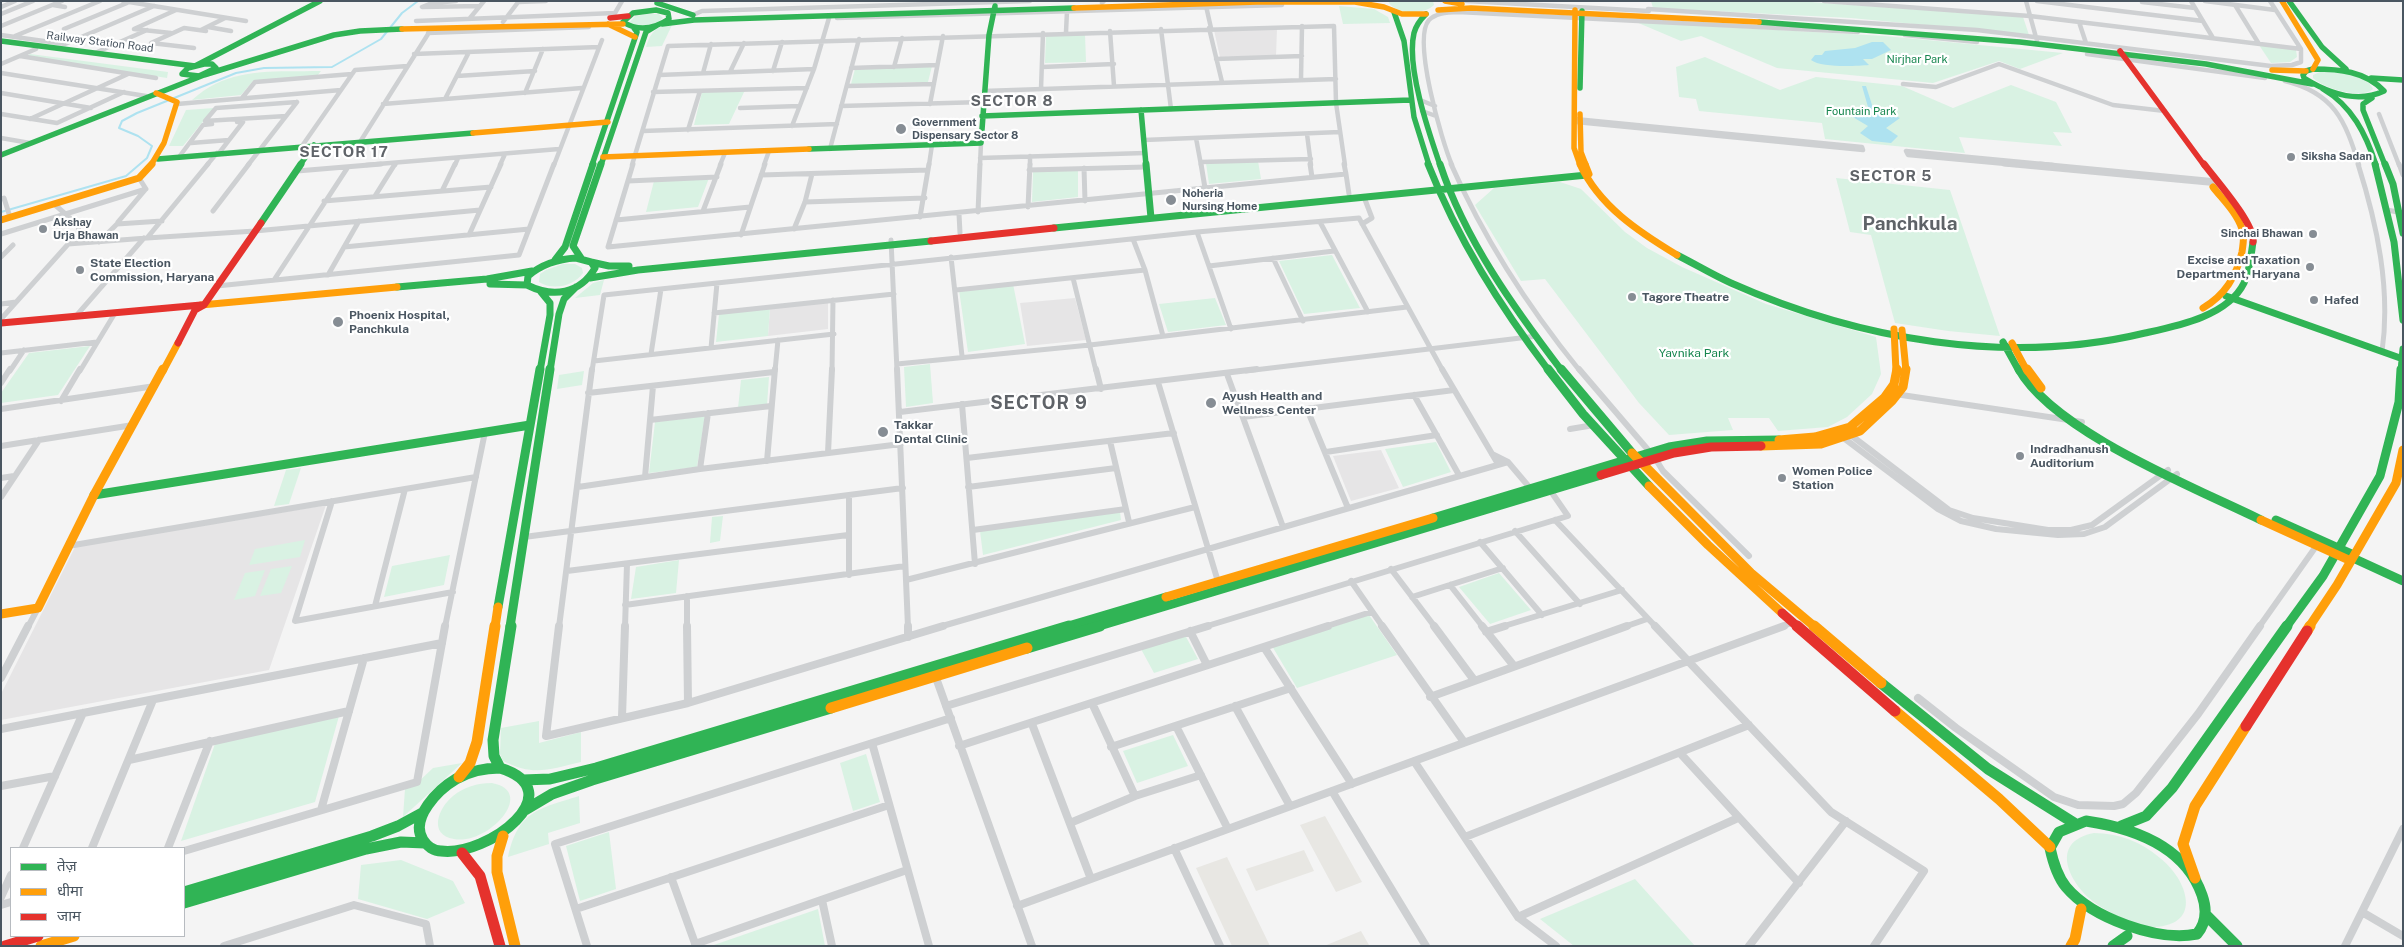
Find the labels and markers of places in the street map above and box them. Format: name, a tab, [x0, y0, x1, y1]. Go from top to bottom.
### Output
place label: Government Dispensary Sector 8	[912, 116, 1018, 142]
marker: Government Dispensary Sector 8	[894, 122, 908, 136]
place label: Siksha Sadan	[2301, 150, 2372, 164]
marker: Siksha Sadan	[2285, 151, 2297, 163]
place label: Noheria Nursing Home	[1182, 187, 1257, 213]
marker: Noheria Nursing Home	[1164, 193, 1178, 207]
place label: Akshay Urja Bhawan	[53, 216, 119, 242]
marker: Akshay Urja Bhawan	[37, 223, 49, 235]
place label: Sinchai Bhawan	[2221, 227, 2303, 241]
marker: Sinchai Bhawan	[2307, 228, 2319, 240]
place label: Excise and Taxation Department, Haryana	[2177, 253, 2300, 281]
place label: State Election Commission, Haryana	[90, 256, 214, 284]
marker: Excise and Taxation Department, Haryana	[2304, 261, 2316, 273]
marker: State Election Commission, Haryana	[74, 264, 86, 276]
place label: Tagore Theatre	[1642, 290, 1729, 304]
marker: Tagore Theatre	[1626, 291, 1638, 303]
place label: Hafed	[2324, 293, 2359, 307]
marker: Hafed	[2308, 294, 2320, 306]
place label: Phoenix Hospital, Panchkula	[349, 308, 450, 336]
marker: Phoenix Hospital, Panchkula	[331, 315, 345, 329]
place label: Ayush Health and Wellness Center	[1222, 389, 1322, 417]
marker: Ayush Health and Wellness Center	[1204, 396, 1218, 410]
place label: Takkar Dental Clinic	[894, 418, 968, 446]
marker: Takkar Dental Clinic	[876, 425, 890, 439]
place label: Indradhanush Auditorium	[2030, 442, 2109, 470]
marker: Indradhanush Auditorium	[2014, 450, 2026, 462]
place label: Women Police Station	[1792, 464, 1872, 492]
marker: Women Police Station	[1776, 472, 1788, 484]

